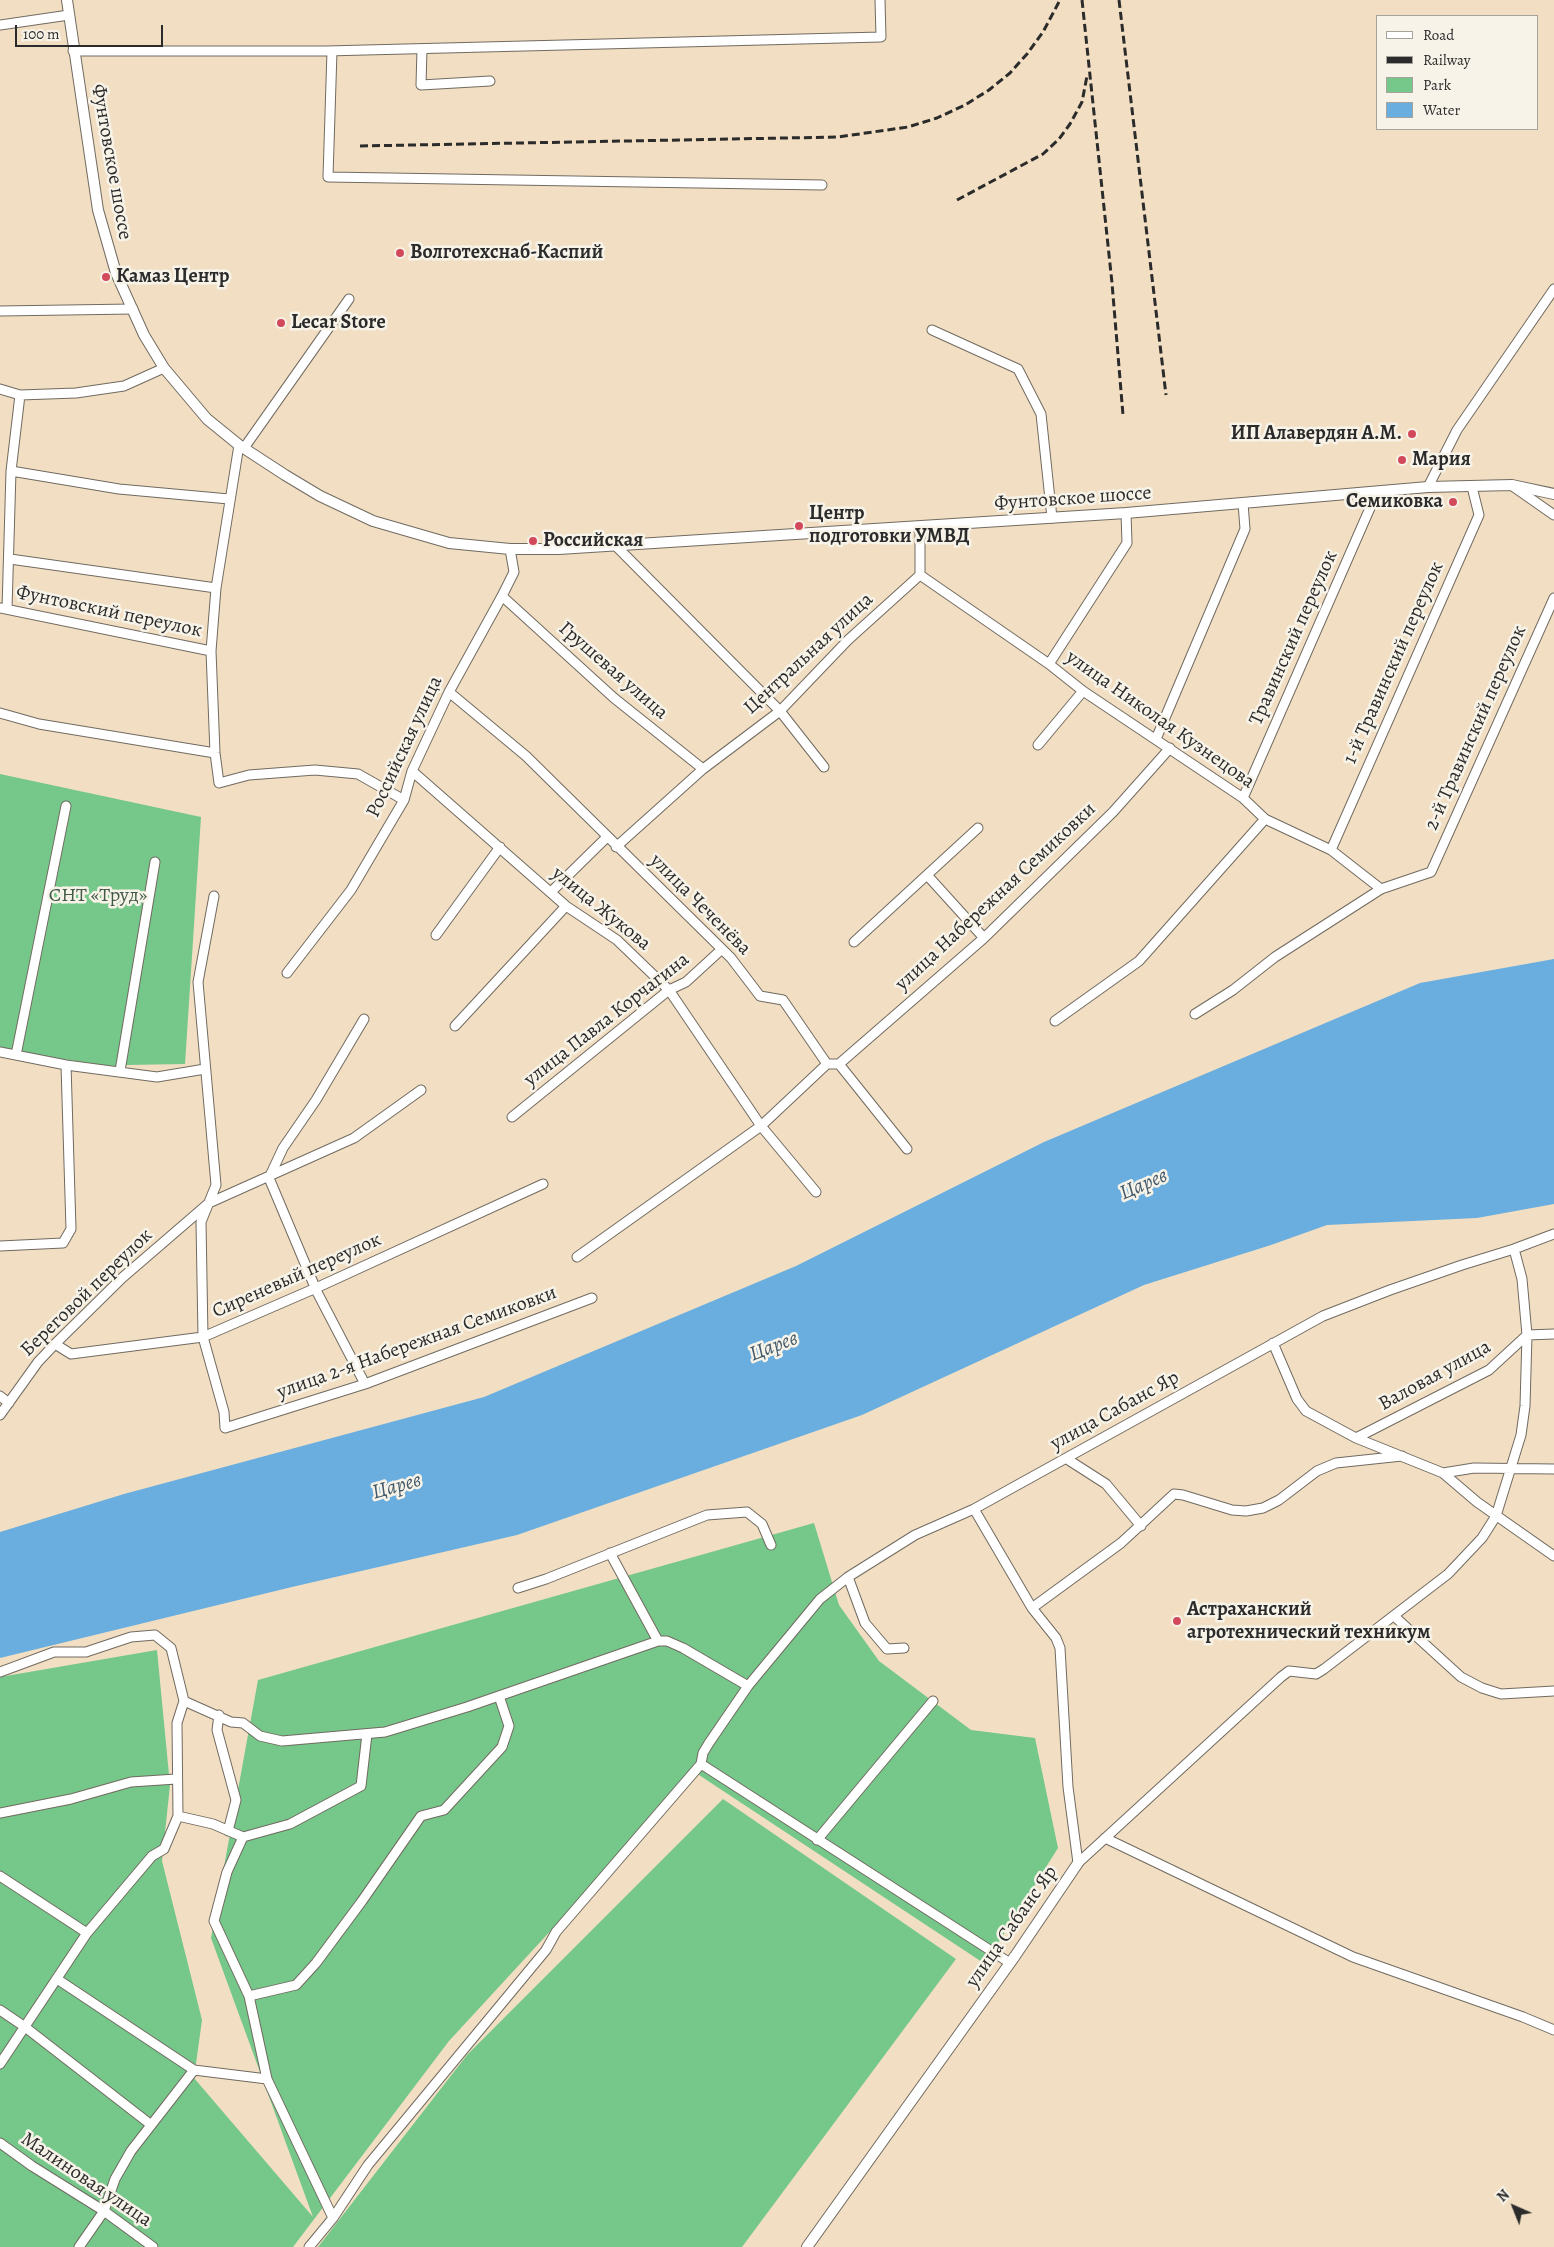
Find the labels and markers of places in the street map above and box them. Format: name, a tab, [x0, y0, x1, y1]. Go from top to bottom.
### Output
place label: Волготехснаб-Каспий	[410, 241, 603, 265]
marker: Волготехснаб-Каспий	[394, 247, 406, 259]
place label: Камаз Центр	[116, 265, 229, 289]
marker: Камаз Центр	[100, 271, 112, 283]
place label: Lecar Store	[291, 311, 386, 335]
marker: Lecar Store	[275, 317, 287, 329]
place label: ИП Алавердян А.М.	[1231, 422, 1402, 446]
marker: ИП Алавердян А.М.	[1406, 428, 1418, 440]
place label: Мария	[1412, 448, 1471, 472]
marker: Мария	[1396, 454, 1408, 466]
place label: Семиковка	[1346, 490, 1443, 514]
marker: Семиковка	[1447, 496, 1459, 508]
place label: Центр подготовки УМВД	[809, 502, 970, 549]
marker: Центр подготовки УМВД	[793, 520, 805, 532]
place label: Российская	[543, 529, 643, 553]
marker: Российская	[527, 535, 539, 547]
place label: Астраханский агротехнический техникум	[1187, 1598, 1430, 1645]
marker: Астраханский агротехнический техникум	[1171, 1615, 1183, 1627]

